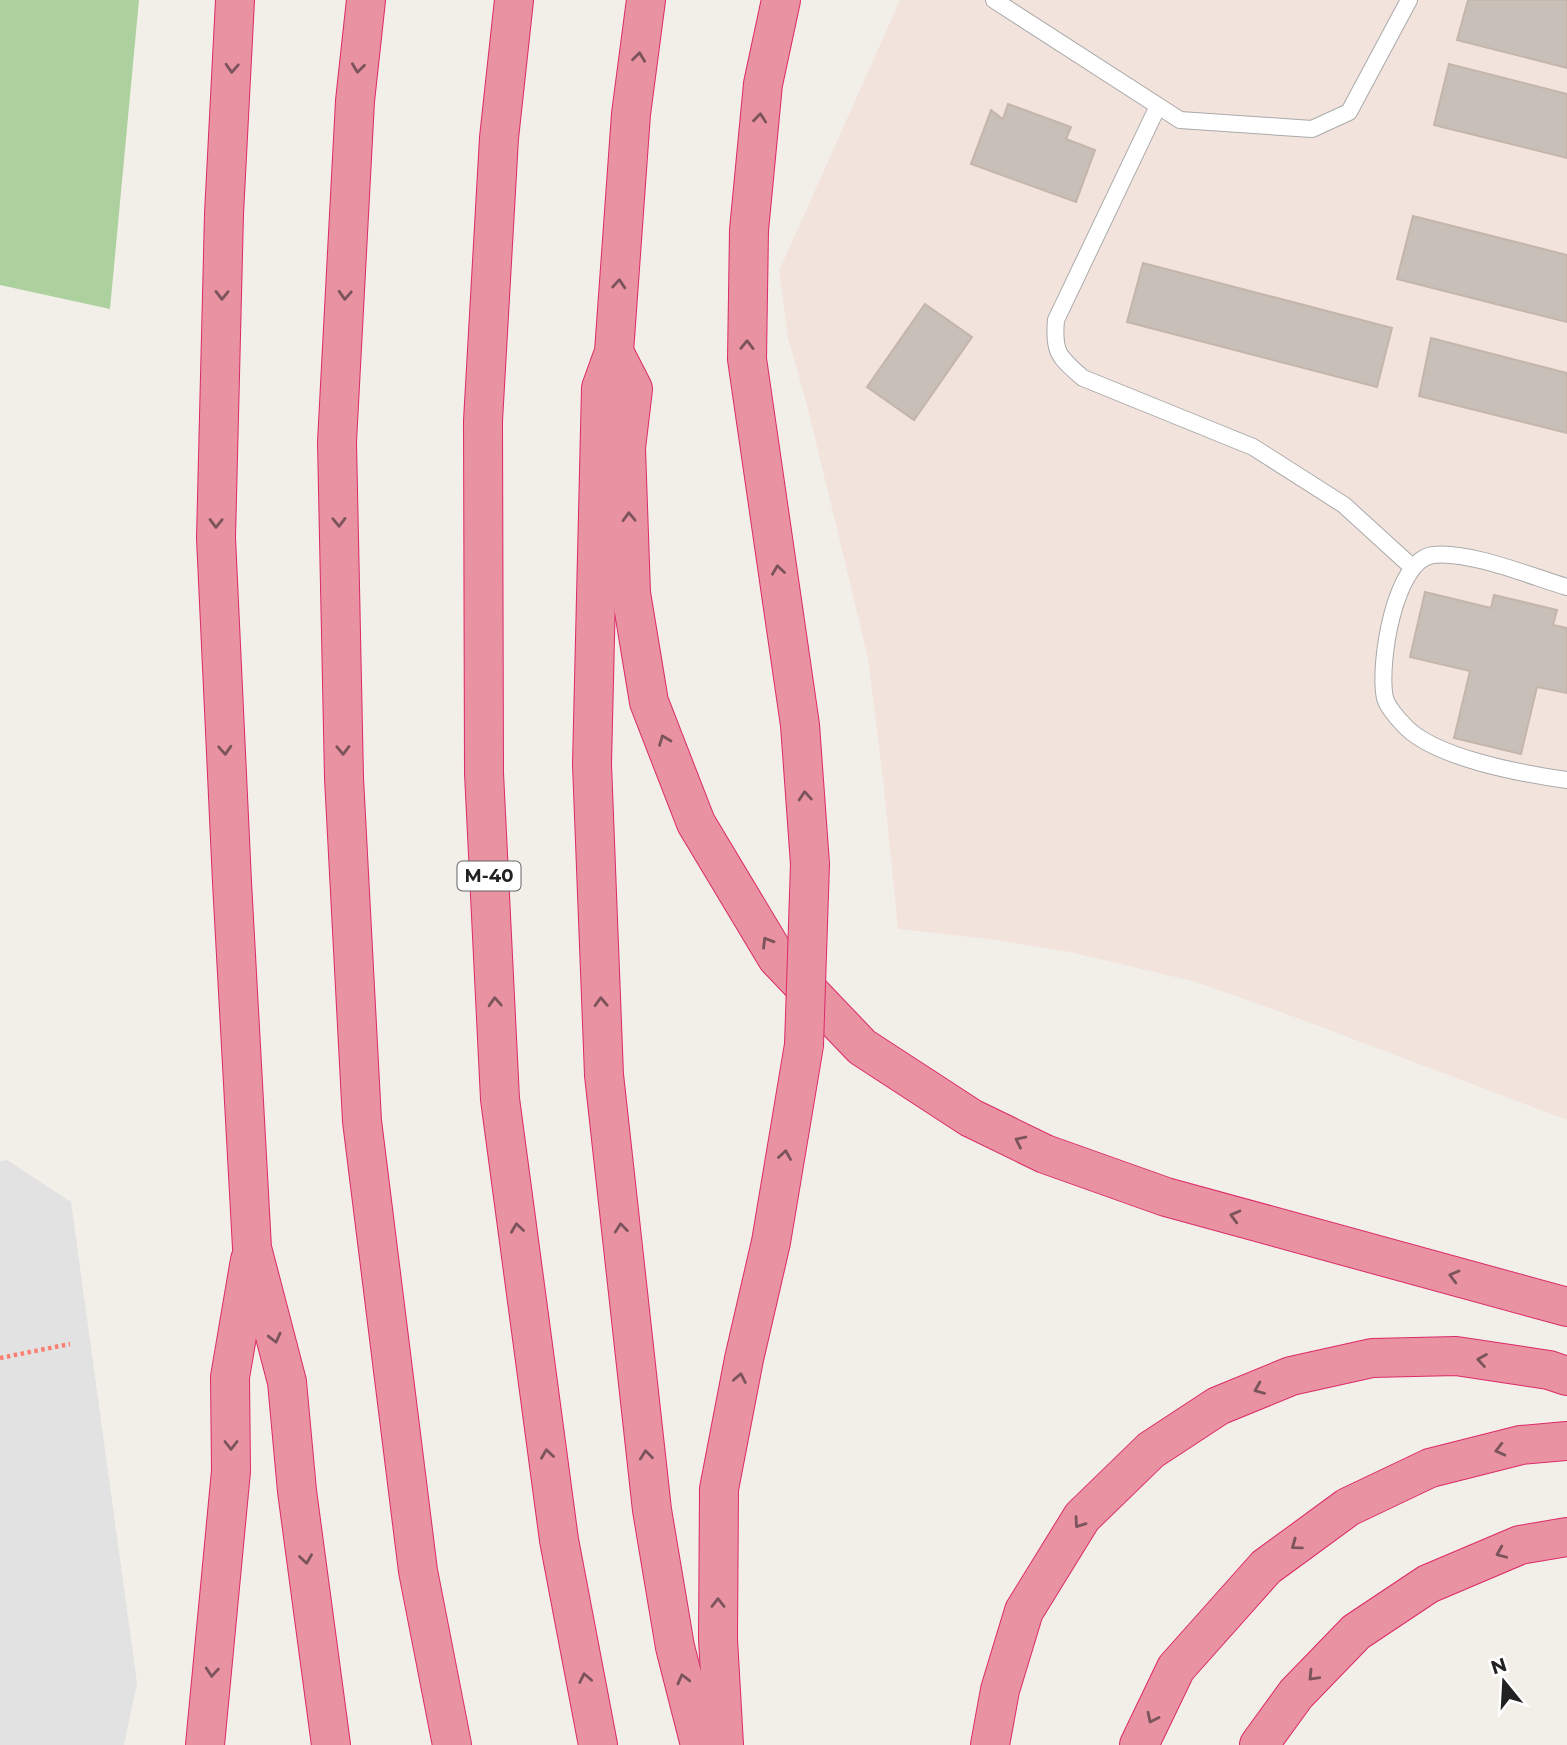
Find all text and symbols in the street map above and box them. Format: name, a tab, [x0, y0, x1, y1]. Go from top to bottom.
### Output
one-way arrow	[631, 51, 646, 63]
one-way arrow	[351, 62, 366, 74]
one-way arrow	[224, 63, 239, 74]
one-way arrow	[752, 112, 767, 123]
one-way arrow	[611, 278, 626, 289]
one-way arrow	[337, 290, 352, 301]
one-way arrow	[214, 291, 230, 301]
one-way arrow	[740, 339, 755, 350]
one-way arrow	[621, 511, 636, 522]
one-way arrow	[331, 517, 347, 528]
one-way arrow	[208, 518, 224, 529]
one-way arrow	[770, 564, 785, 576]
one-way arrow	[658, 734, 672, 746]
one-way arrow	[218, 745, 233, 756]
one-way arrow	[335, 745, 351, 755]
one-way arrow	[798, 790, 813, 801]
road number: M-40	[458, 862, 520, 890]
one-way arrow	[762, 936, 775, 949]
one-way arrow	[488, 996, 503, 1007]
one-way arrow	[593, 996, 608, 1007]
one-way arrow	[1015, 1136, 1027, 1150]
one-way arrow	[777, 1149, 792, 1161]
one-way arrow	[1229, 1210, 1241, 1224]
one-way arrow	[510, 1222, 525, 1234]
one-way arrow	[613, 1223, 628, 1234]
one-way arrow	[1448, 1270, 1460, 1284]
one-way arrow	[267, 1332, 281, 1344]
one-way arrow	[1476, 1353, 1488, 1368]
one-way arrow	[732, 1372, 747, 1384]
one-way arrow	[1254, 1381, 1267, 1395]
one-way arrow	[223, 1441, 239, 1451]
one-way arrow	[1494, 1442, 1506, 1456]
one-way arrow	[540, 1448, 555, 1459]
one-way arrow	[639, 1449, 654, 1460]
one-way arrow	[1075, 1515, 1087, 1528]
one-way arrow	[1291, 1537, 1304, 1550]
one-way arrow	[1496, 1545, 1508, 1559]
one-way arrow	[298, 1553, 313, 1565]
one-way arrow	[710, 1598, 726, 1608]
north arrow	[1469, 1647, 1539, 1717]
text: N	[1488, 1653, 1510, 1680]
one-way arrow	[204, 1666, 219, 1678]
one-way arrow	[1309, 1668, 1322, 1681]
one-way arrow	[578, 1672, 593, 1684]
one-way arrow	[677, 1673, 691, 1685]
one-way arrow	[1146, 1711, 1160, 1723]

